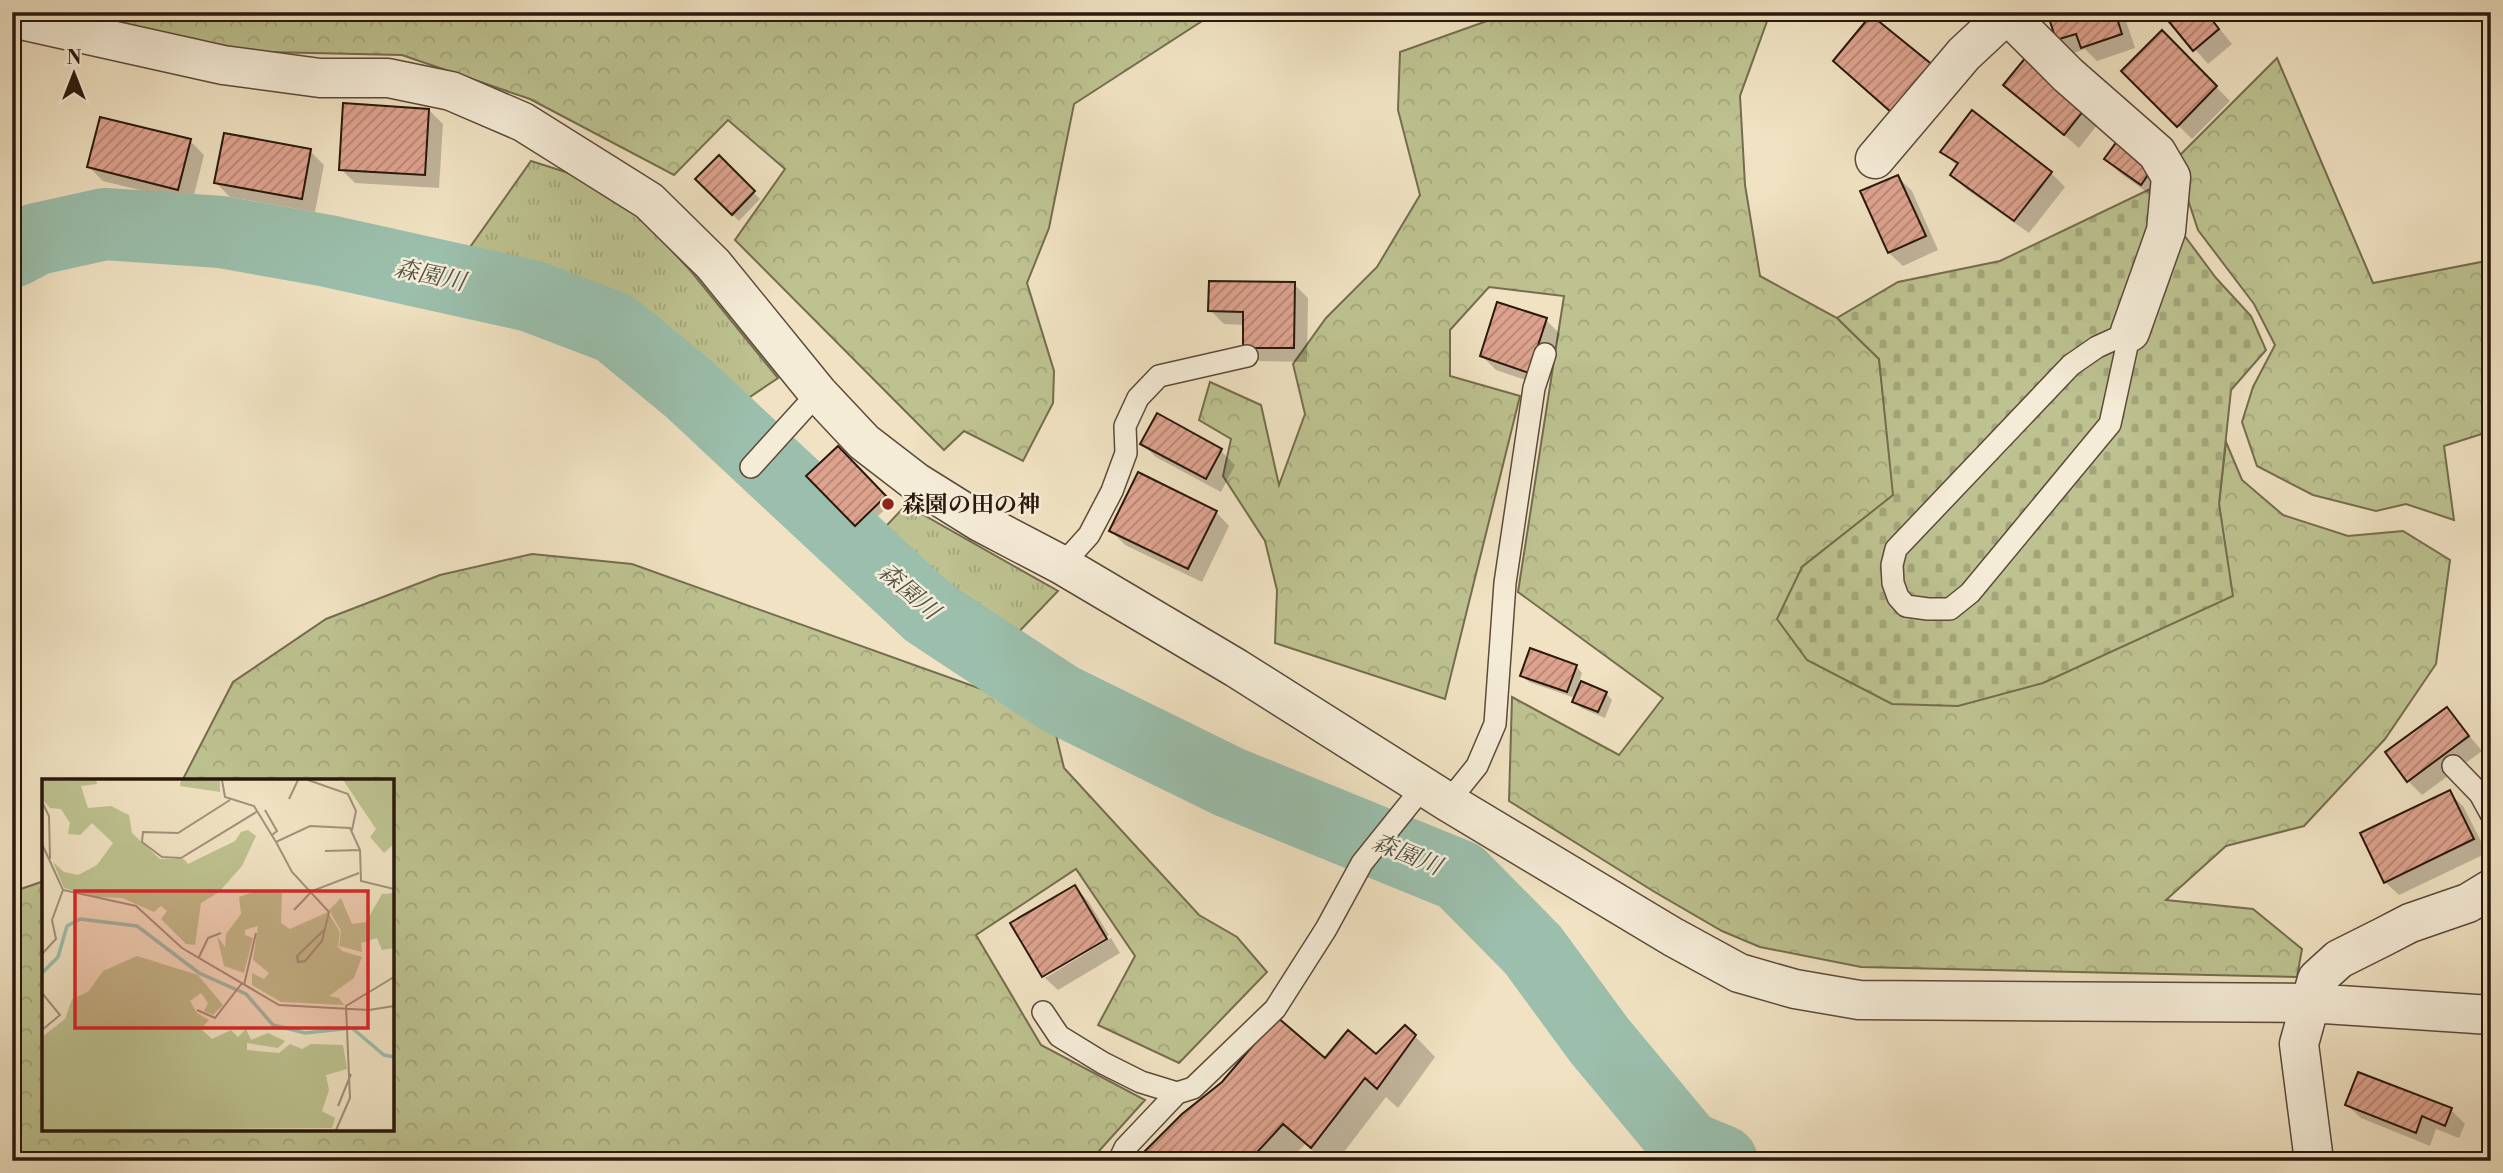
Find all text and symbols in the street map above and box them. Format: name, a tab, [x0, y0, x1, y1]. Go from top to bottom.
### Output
north arrow	[38, 38, 108, 108]
text: N	[66, 46, 82, 70]
water label: 森園川	[391, 254, 471, 299]
place label: 森園の田の神	[902, 491, 1040, 519]
marker: 森園の田の神	[880, 496, 896, 512]
water label: 森園川	[871, 557, 948, 629]
inset map	[42, 779, 394, 1131]
water label: 森園川	[1368, 828, 1448, 883]

